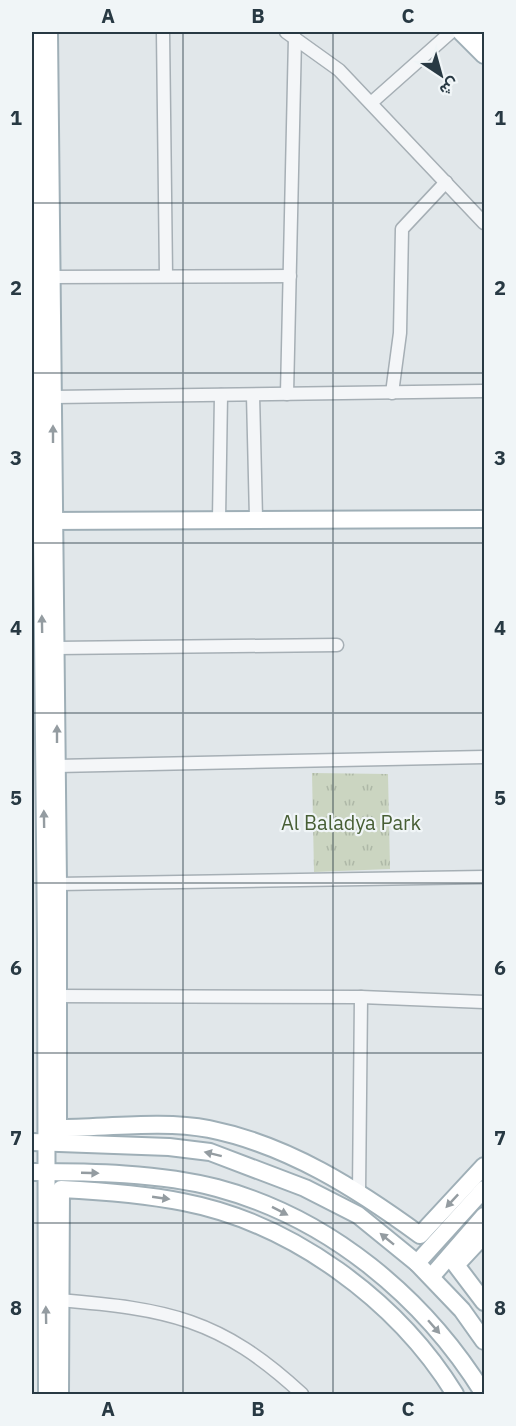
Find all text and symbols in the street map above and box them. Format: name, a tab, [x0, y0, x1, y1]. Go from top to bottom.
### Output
text: A	[101, 2, 115, 29]
text: B	[251, 2, 265, 29]
text: C	[401, 2, 415, 29]
north arrow	[411, 45, 471, 105]
text: ش	[436, 73, 463, 101]
text: 1	[10, 104, 22, 131]
text: 1	[494, 104, 506, 131]
text: 2	[10, 274, 22, 301]
text: 2	[494, 274, 506, 301]
one-way arrow	[48, 424, 58, 443]
text: 3	[10, 444, 22, 471]
text: 3	[494, 444, 506, 471]
text: 4	[10, 614, 22, 641]
text: 4	[494, 614, 506, 641]
one-way arrow	[37, 615, 47, 634]
one-way arrow	[52, 724, 61, 743]
text: 5	[10, 784, 22, 811]
text: 5	[494, 784, 506, 811]
park label: Al Baladya Park	[281, 809, 421, 836]
one-way arrow	[40, 810, 49, 829]
text: 6	[10, 954, 22, 981]
text: 6	[494, 954, 506, 981]
text: 7	[10, 1124, 22, 1151]
text: 7	[494, 1124, 506, 1151]
one-way arrow	[204, 1149, 222, 1158]
one-way arrow	[80, 1169, 99, 1178]
one-way arrow	[151, 1194, 170, 1203]
one-way arrow	[446, 1194, 460, 1208]
one-way arrow	[271, 1207, 288, 1216]
one-way arrow	[379, 1232, 395, 1245]
text: 8	[10, 1294, 22, 1321]
text: 8	[494, 1294, 506, 1321]
one-way arrow	[41, 1306, 51, 1325]
one-way arrow	[428, 1320, 441, 1335]
text: A	[101, 1395, 115, 1422]
text: B	[251, 1395, 265, 1422]
text: C	[401, 1395, 415, 1422]

